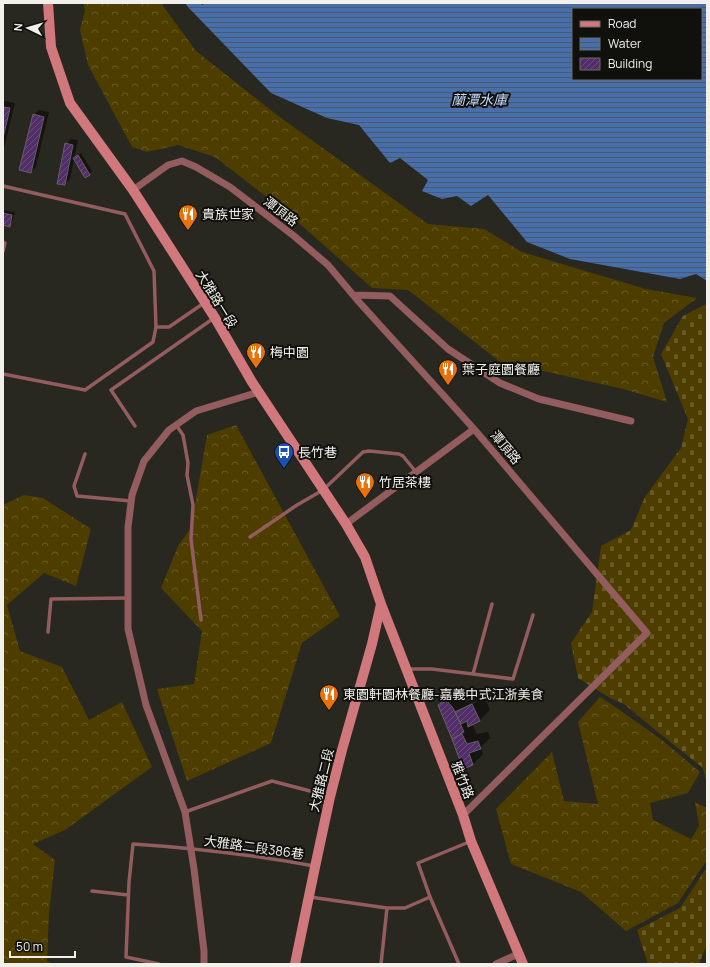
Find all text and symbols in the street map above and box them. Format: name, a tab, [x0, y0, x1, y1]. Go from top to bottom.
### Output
north arrow	[8, 8, 48, 48]
legend	[572, 8, 702, 80]
text: Road	[608, 15, 636, 32]
text: N	[10, 22, 25, 32]
text: Water	[608, 35, 642, 52]
text: Building	[608, 55, 652, 72]
water label: 蘭潭水庫	[451, 90, 509, 109]
street label: 潭頂路	[260, 192, 302, 230]
restaurant icon: 貴族世家	[177, 203, 199, 231]
place label: 貴族世家	[202, 205, 254, 223]
street label: 大雅路一段	[192, 267, 242, 331]
restaurant icon: 梅中園	[245, 341, 267, 369]
place label: 梅中園	[270, 343, 309, 361]
restaurant icon: 葉子庭園餐廳	[437, 358, 459, 386]
place label: 葉子庭園餐廳	[462, 360, 540, 378]
street label: 潭頂路	[487, 426, 525, 468]
bus stop icon: 長竹巷	[273, 441, 295, 469]
place label: 長竹巷	[298, 443, 337, 461]
restaurant icon: 竹居茶樓	[354, 471, 376, 499]
place label: 竹居茶樓	[379, 473, 431, 491]
restaurant icon: 東園軒園林餐廳-嘉義中式江浙美食	[318, 683, 340, 711]
place label: 東園軒園林餐廳-嘉義中式江浙美食	[343, 685, 543, 703]
street label: 大雅路二段	[304, 746, 338, 814]
street label: 雅竹路	[448, 759, 478, 801]
street label: 大雅路二段386巷	[203, 831, 305, 863]
scale bar	[10, 933, 75, 959]
text: 50 m	[16, 938, 43, 955]

